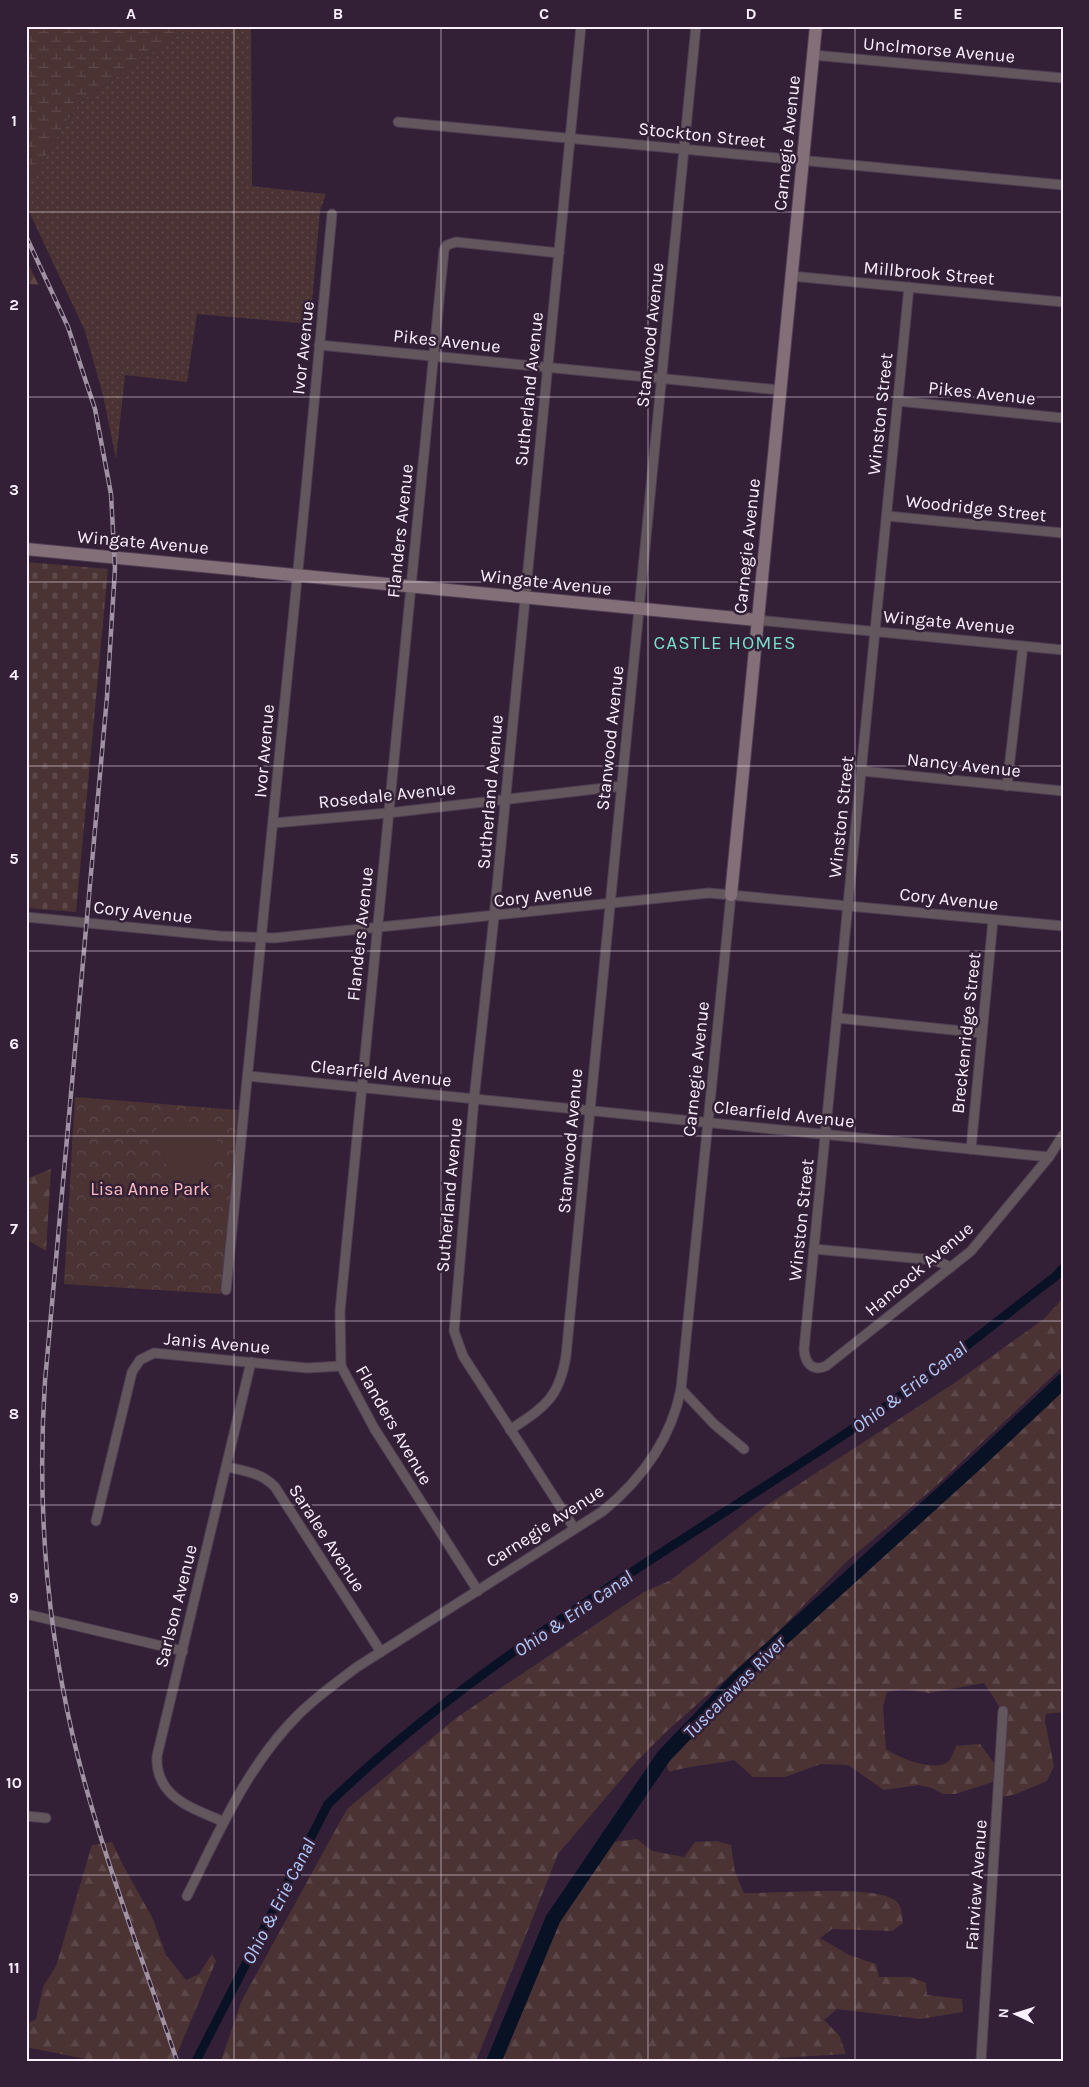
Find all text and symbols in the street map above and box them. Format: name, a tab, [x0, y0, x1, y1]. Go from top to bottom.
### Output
text: A	[126, 4, 136, 23]
text: B	[333, 4, 343, 23]
text: C	[539, 4, 549, 23]
text: D	[746, 4, 757, 23]
text: E	[953, 4, 963, 23]
street label: Unclmorse Avenue	[862, 32, 1016, 68]
street label: Carnegie Avenue	[769, 74, 805, 212]
text: 1	[11, 111, 17, 130]
street label: Stockton Street	[637, 117, 767, 153]
street label: Millbrook Street	[863, 256, 996, 290]
street label: Stanwood Avenue	[631, 262, 669, 408]
text: 2	[9, 295, 19, 314]
street label: Ivor Avenue	[287, 300, 319, 396]
street label: Sutherland Avenue	[510, 311, 548, 467]
street label: Pikes Avenue	[392, 324, 502, 358]
street label: Winston Street	[863, 351, 897, 476]
street label: Pikes Avenue	[927, 376, 1037, 410]
street label: Flanders Avenue	[382, 463, 418, 599]
street label: Carnegie Avenue	[729, 477, 765, 615]
text: 3	[9, 480, 19, 499]
street label: Woodridge Street	[904, 490, 1048, 526]
street label: Wingate Avenue	[76, 525, 210, 559]
street label: Wingate Avenue	[479, 564, 613, 600]
street label: Wingate Avenue	[882, 605, 1016, 639]
district label: CASTLE HOMES	[654, 632, 796, 654]
text: 4	[9, 665, 19, 684]
street label: Stanwood Avenue	[591, 665, 629, 811]
street label: Ivor Avenue	[249, 703, 279, 799]
street label: Sutherland Avenue	[472, 714, 508, 870]
street label: Nancy Avenue	[906, 748, 1022, 782]
street label: Winston Street	[824, 754, 858, 879]
street label: Rosedale Avenue	[317, 777, 457, 813]
text: 5	[9, 849, 19, 868]
street label: Flanders Avenue	[342, 866, 378, 1002]
street label: Cory Avenue	[492, 878, 594, 912]
street label: Cory Avenue	[898, 883, 1000, 915]
street label: Cory Avenue	[92, 896, 194, 928]
street label: Breckenridge Street	[947, 951, 985, 1115]
street label: Carnegie Avenue	[678, 1000, 714, 1138]
text: 6	[9, 1034, 19, 1053]
street label: Clearfield Avenue	[309, 1055, 453, 1091]
street label: Stanwood Avenue	[553, 1068, 587, 1214]
street label: Clearfield Avenue	[712, 1096, 856, 1132]
street label: Sutherland Avenue	[431, 1117, 467, 1273]
street label: Winston Street	[784, 1157, 818, 1282]
park label: Lisa Anne Park	[90, 1178, 210, 1200]
street label: Hancock Avenue	[860, 1217, 978, 1321]
text: 7	[10, 1219, 18, 1238]
street label: Janis Avenue	[163, 1327, 271, 1359]
water label: Ohio & Erie Canal	[848, 1337, 972, 1438]
street label: Flanders Avenue	[351, 1361, 437, 1489]
text: 8	[9, 1404, 19, 1423]
street label: Saralee Avenue	[284, 1480, 370, 1596]
street label: Carnegie Avenue	[482, 1480, 608, 1572]
street label: Sarlson Avenue	[150, 1542, 202, 1670]
water label: Ohio & Erie Canal	[510, 1566, 637, 1662]
text: 9	[9, 1588, 19, 1607]
water label: Tuscarawas River	[679, 1631, 792, 1743]
text: 10	[6, 1773, 22, 1792]
street label: Fairview Avenue	[960, 1819, 992, 1951]
water label: Ohio & Erie Canal	[238, 1835, 320, 1968]
text: 11	[8, 1958, 20, 1977]
north arrow	[992, 1990, 1042, 2040]
text: N	[995, 2008, 1012, 2019]

